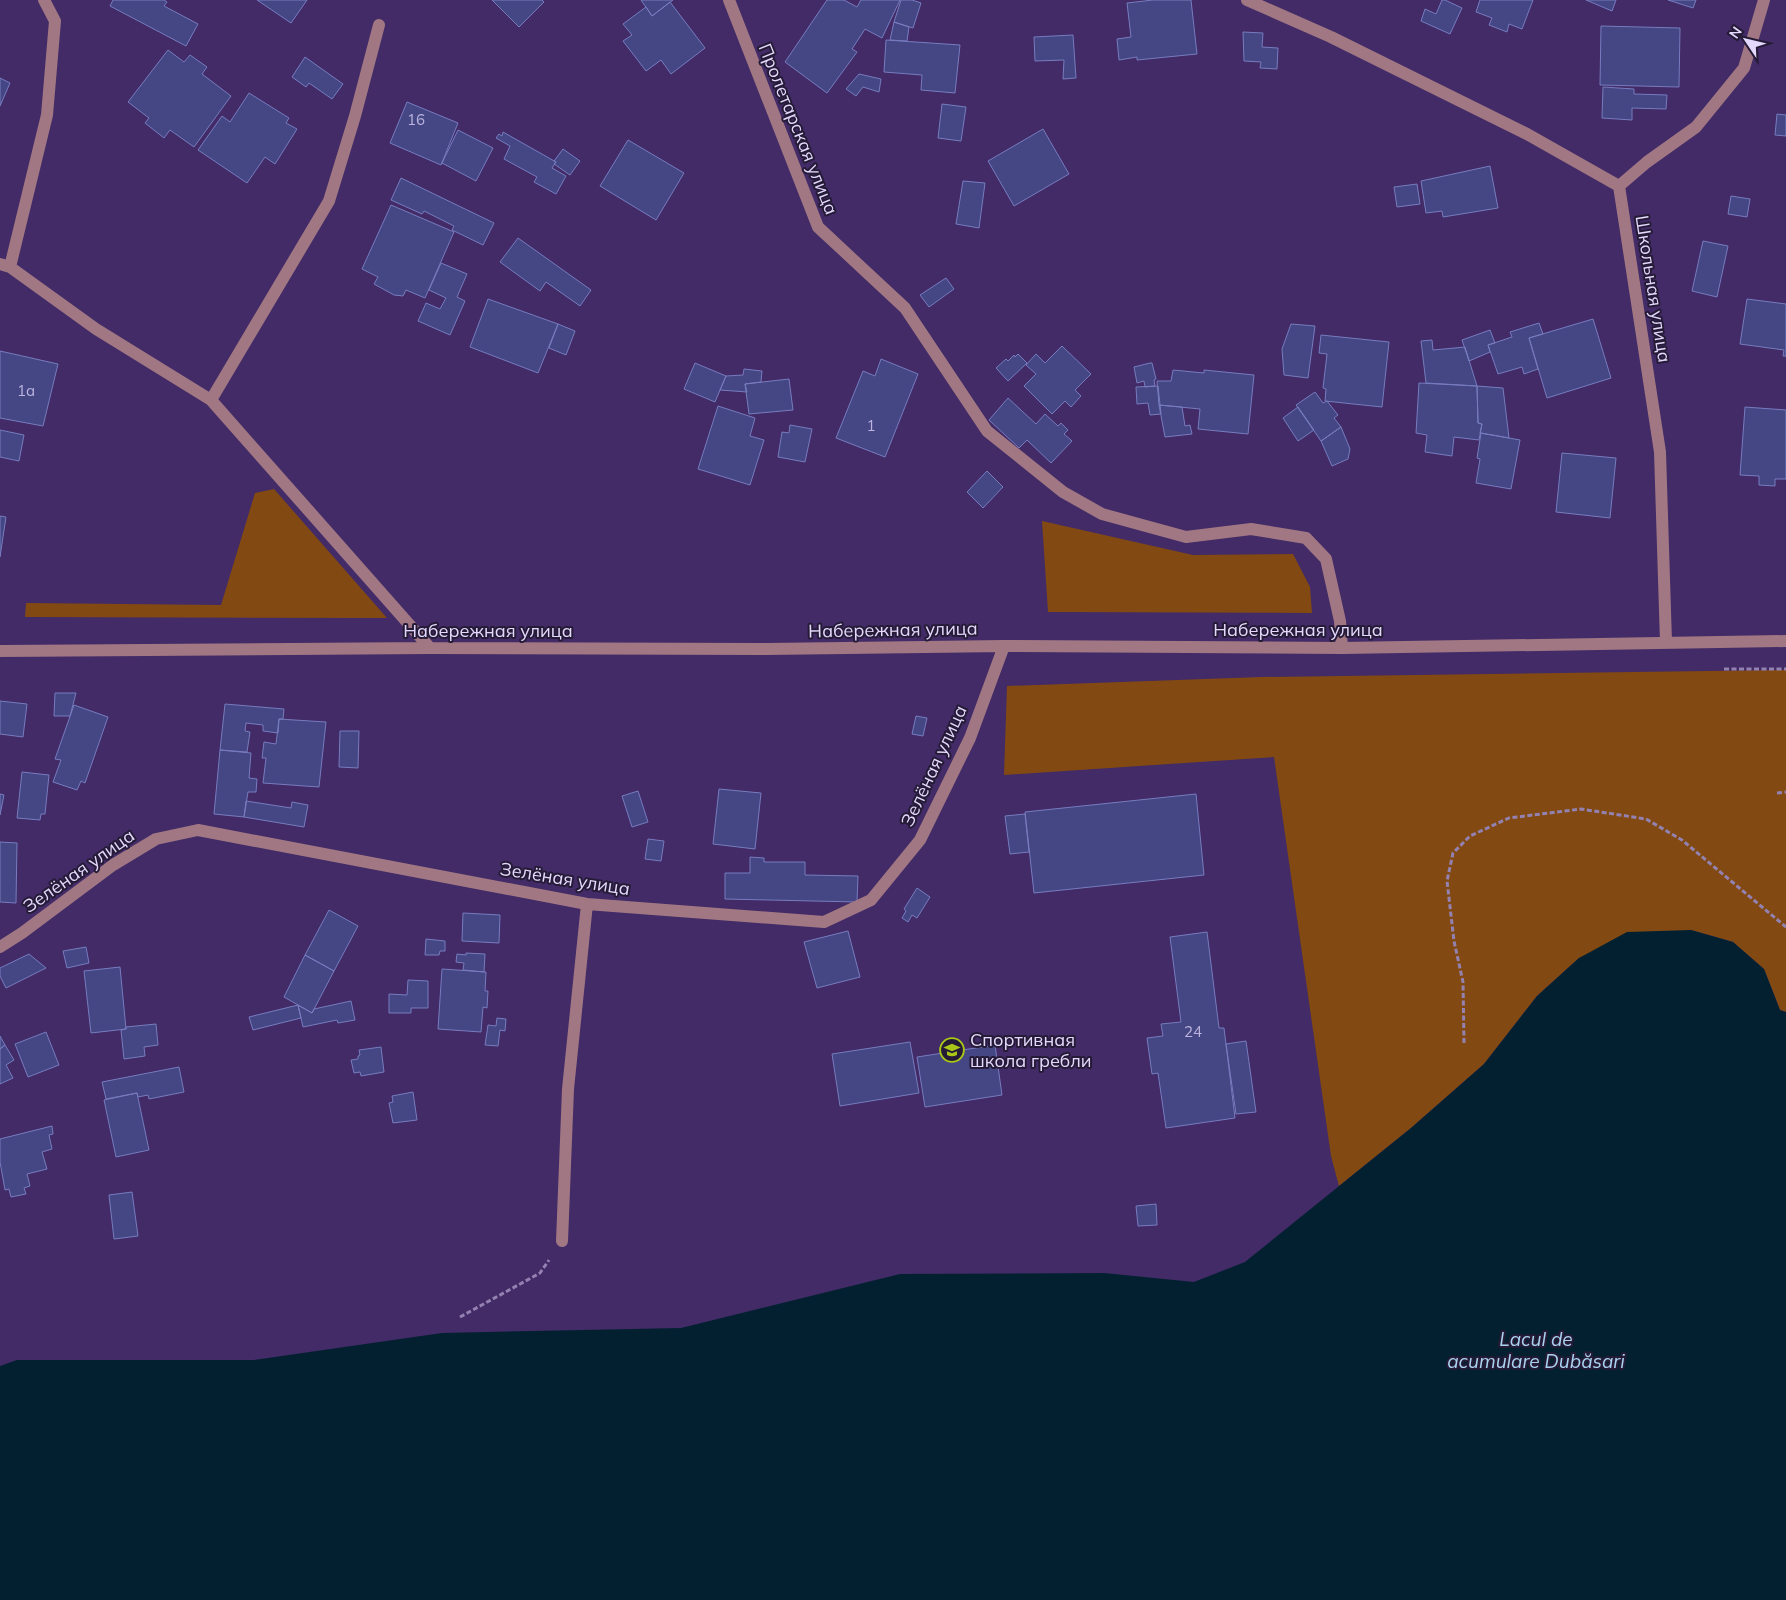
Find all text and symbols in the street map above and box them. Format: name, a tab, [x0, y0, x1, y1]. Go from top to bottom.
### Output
north arrow	[1721, 15, 1771, 65]
text: N	[1725, 23, 1746, 42]
street label: Пролетарская улица	[754, 40, 843, 218]
house number: 16	[407, 110, 425, 129]
street label: Школьная улица	[1631, 214, 1676, 364]
house number: 1а	[17, 381, 35, 400]
house number: 1	[866, 416, 876, 435]
street label: Набережная улица	[808, 617, 978, 642]
street label: Набережная улица	[1213, 618, 1383, 641]
street label: Набережная улица	[403, 619, 573, 642]
street label: Зелёная улица	[895, 702, 972, 830]
street label: Зелёная улица	[18, 824, 139, 918]
street label: Зелёная улица	[499, 857, 632, 900]
house number: 24	[1184, 1022, 1202, 1041]
place label: Спортивная школа гребли	[970, 1028, 1091, 1072]
school or university icon: Спортивная школа гребли	[939, 1037, 965, 1063]
water label: Lacul de acumulare Dubăsari	[1447, 1327, 1625, 1373]

